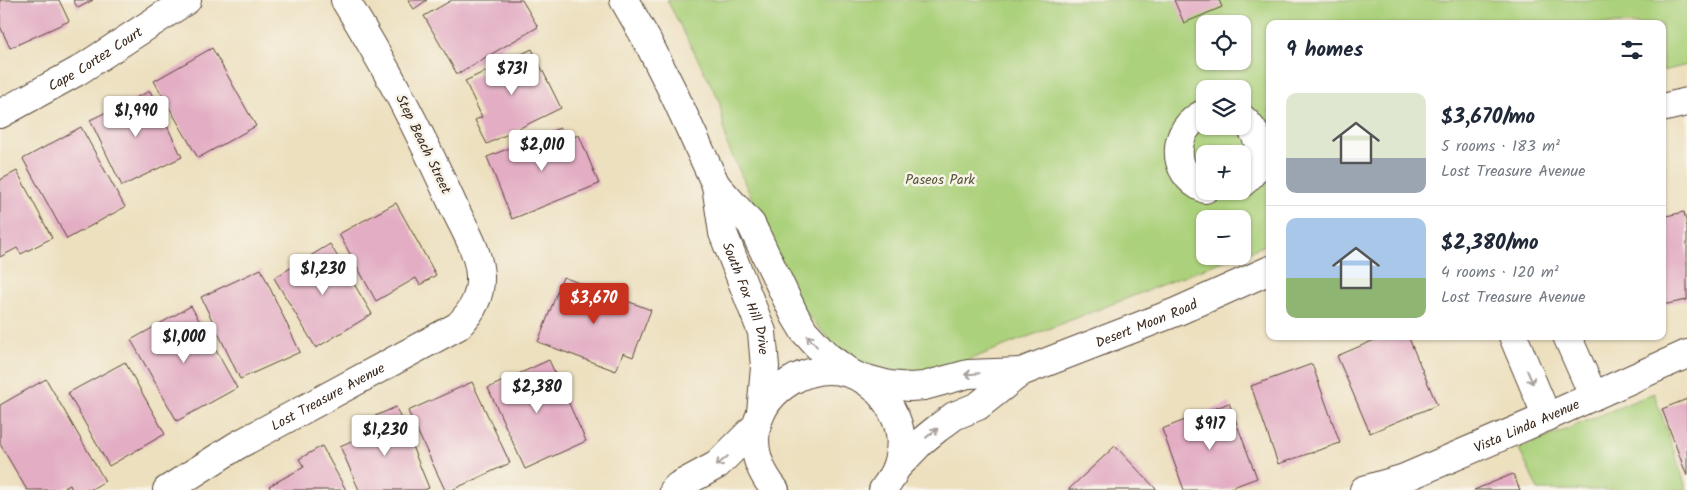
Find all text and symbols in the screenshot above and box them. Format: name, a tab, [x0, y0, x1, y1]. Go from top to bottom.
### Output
map controls	[1196, 15, 1251, 265]
button: locate	[1196, 15, 1251, 70]
street label: Cape Cortez Court	[44, 21, 148, 97]
text: 9 homes	[1286, 34, 1363, 67]
icon: filters	[1618, 36, 1646, 64]
pin: $731	[482, 54, 542, 96]
text: $731	[497, 57, 527, 82]
button: layers	[1196, 80, 1251, 135]
street label: Step Beach Street	[390, 91, 457, 198]
pin: $1,990	[95, 96, 177, 138]
text: $1,990	[115, 99, 157, 124]
text: $3,670/mo	[1441, 101, 1535, 134]
icon: home	[1326, 113, 1386, 173]
pin: $2,010	[501, 130, 583, 172]
text: $2,010	[520, 133, 564, 158]
text: 5 rooms · 183 m²	[1441, 134, 1560, 159]
button: +	[1196, 145, 1251, 200]
text: Lost Treasure Avenue	[1441, 159, 1586, 184]
park label: Paseos Park	[905, 169, 975, 191]
button: −	[1196, 210, 1251, 265]
text: $2,380/mo	[1441, 227, 1539, 260]
icon: home	[1326, 238, 1386, 298]
street label: South Fox Hill Drive	[716, 239, 774, 356]
pin: $1,230	[282, 254, 364, 296]
text: $1,230	[301, 257, 345, 282]
text: 4 rooms · 120 m²	[1441, 260, 1559, 285]
pin: $3,670	[553, 282, 635, 325]
text: Lost Treasure Avenue	[1441, 285, 1586, 310]
text: $3,670	[571, 286, 617, 311]
street label: Desert Moon Road	[1092, 293, 1202, 354]
pin: $1,000	[143, 322, 225, 364]
text: $1,000	[162, 325, 206, 350]
one-way arrow	[806, 334, 818, 347]
street label: Lost Treasure Avenue	[267, 357, 390, 437]
one-way arrow	[965, 369, 981, 379]
one-way arrow	[1525, 369, 1535, 384]
pin: $2,380	[496, 372, 578, 414]
text: $2,380	[512, 375, 562, 400]
street label: Vista Linda Avenue	[1471, 393, 1584, 459]
pin: $917	[1180, 408, 1240, 451]
text: $917	[1195, 412, 1225, 437]
pin: $1,230	[344, 414, 426, 457]
text: $1,230	[363, 418, 407, 443]
one-way arrow	[925, 428, 939, 438]
one-way arrow	[716, 455, 729, 466]

